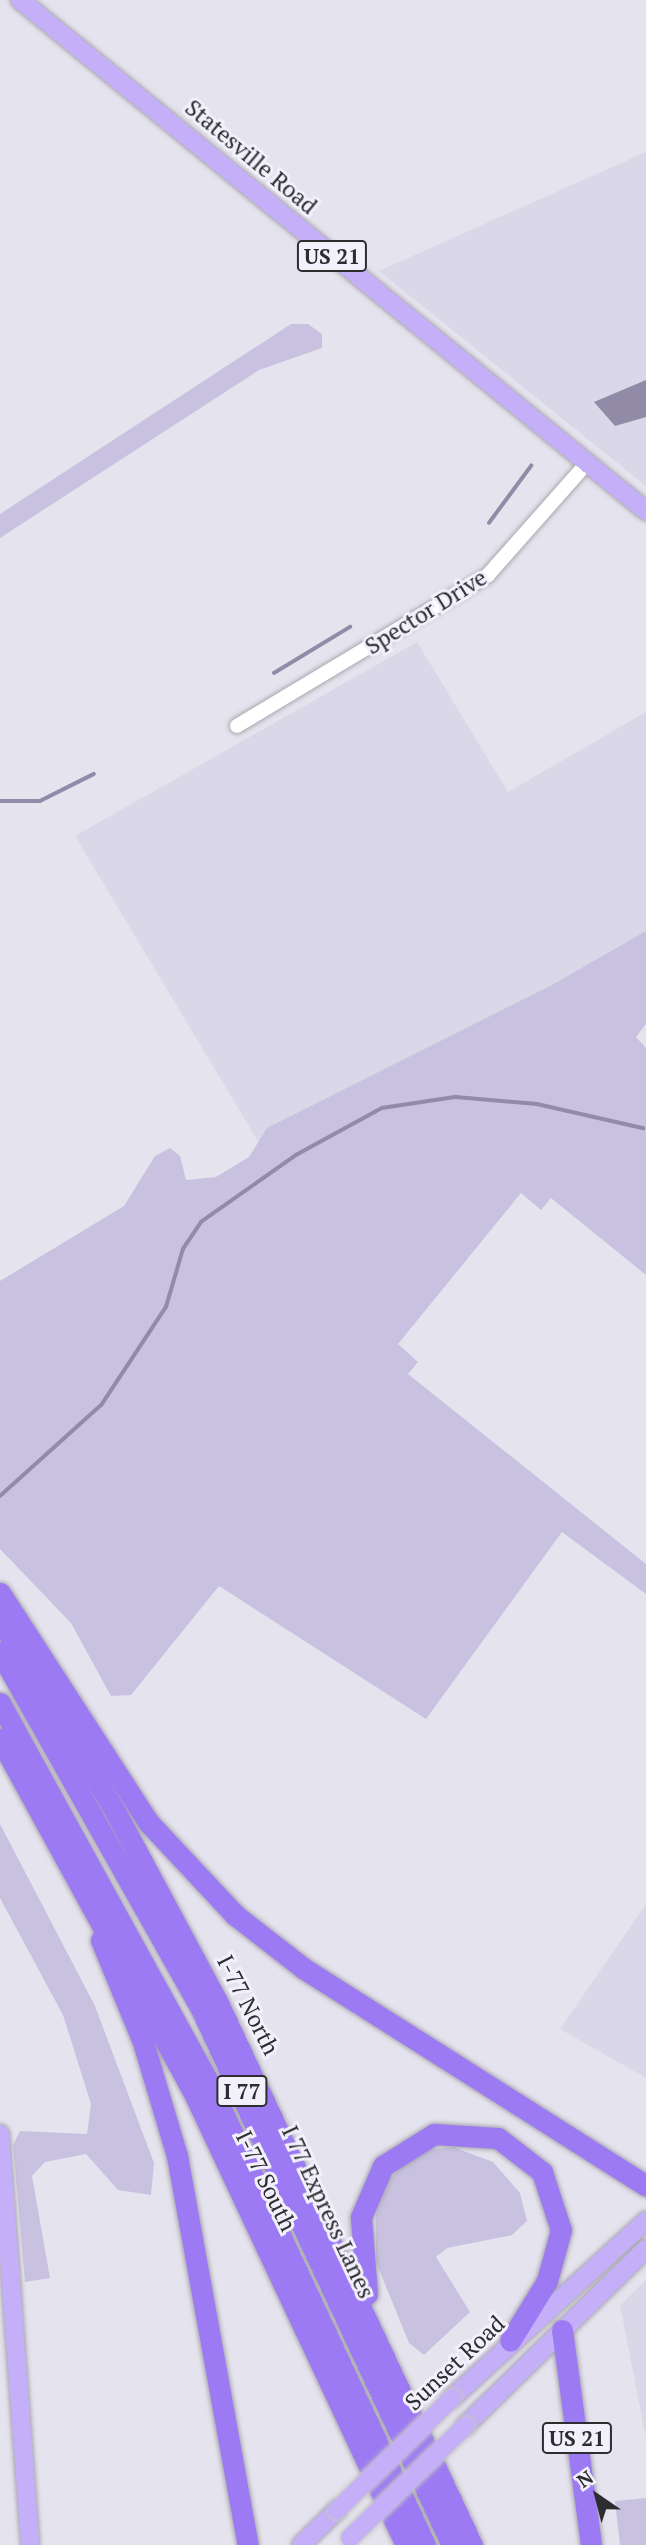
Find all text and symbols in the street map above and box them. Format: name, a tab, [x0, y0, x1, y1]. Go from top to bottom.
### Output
street label: Statesville Road	[180, 94, 322, 220]
road number: US 21	[295, 238, 369, 274]
street label: Spector Drive	[360, 564, 492, 660]
street label: I-77 North	[211, 1950, 285, 2060]
road number: I 77	[216, 2074, 268, 2108]
street label: I 77 Express Lanes	[276, 2121, 380, 2303]
street label: I-77 South	[230, 2126, 302, 2236]
street label: Sunset Road	[399, 2310, 511, 2416]
road number: US 21	[540, 2420, 614, 2456]
north arrow	[562, 2461, 632, 2531]
text: N	[572, 2464, 598, 2493]

